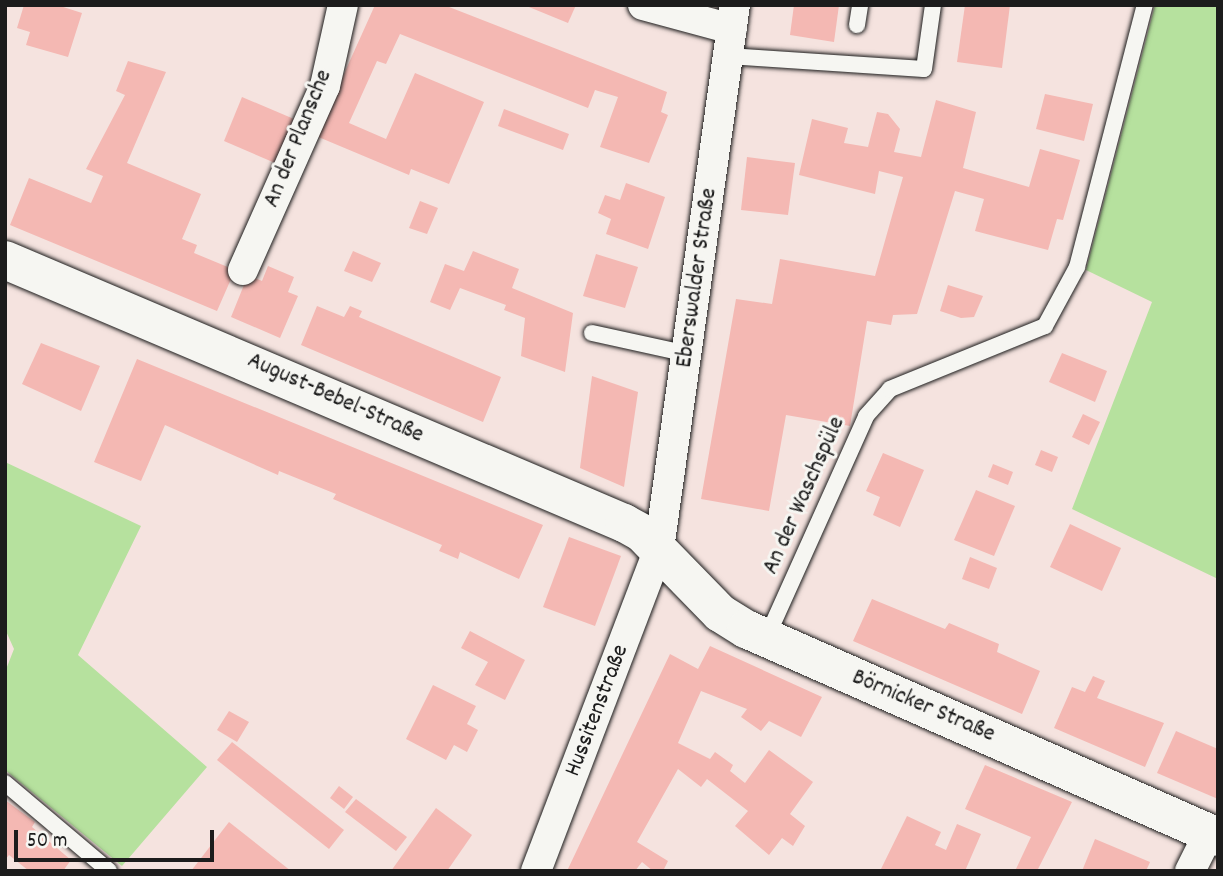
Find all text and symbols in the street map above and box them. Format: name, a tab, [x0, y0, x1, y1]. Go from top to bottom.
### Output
street label: An der Plansche	[258, 66, 340, 212]
street label: Eberswalder Straße	[671, 186, 725, 370]
street label: August-Bebel-Straße	[242, 347, 428, 451]
street label: An der Waschspüle	[757, 413, 853, 579]
street label: Hussitenstraße	[560, 641, 636, 781]
street label: Börnicker Straße	[847, 664, 999, 750]
scale bar	[18, 816, 217, 860]
text: 50 m	[27, 827, 67, 857]

